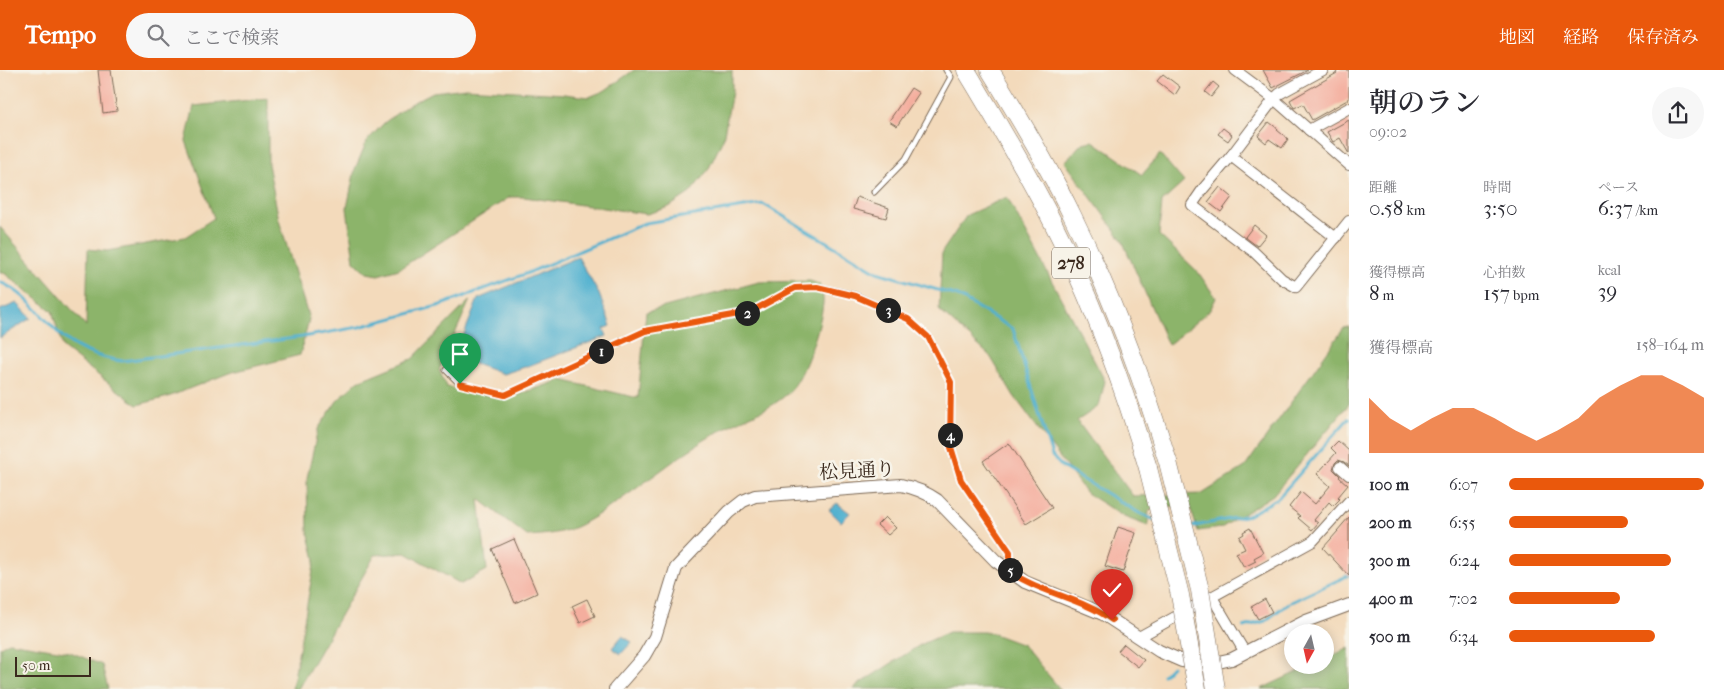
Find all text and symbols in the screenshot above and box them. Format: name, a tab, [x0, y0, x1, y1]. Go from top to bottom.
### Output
search box	[126, 13, 476, 58]
text: Tempo	[25, 21, 96, 49]
icon: search	[144, 21, 172, 49]
text: ここで検索	[184, 27, 279, 49]
text: 地図	[1499, 27, 1535, 48]
text: 経路	[1563, 27, 1599, 48]
text: 保存済み	[1627, 27, 1699, 48]
text: 朝のラン	[1369, 86, 1481, 119]
button: share	[1652, 87, 1704, 139]
text: 09:02	[1369, 122, 1407, 141]
text: 距離	[1369, 179, 1397, 196]
text: 時間	[1483, 179, 1511, 196]
text: ペース	[1598, 179, 1639, 196]
text: 0.58	[1369, 196, 1403, 220]
text: 3:50	[1483, 196, 1518, 220]
text: 6:37	[1598, 196, 1633, 220]
text: km	[1403, 202, 1425, 219]
text: /km	[1633, 202, 1658, 219]
road number: 278	[1052, 248, 1090, 278]
text: kcal	[1598, 262, 1621, 279]
text: 獲得標高	[1369, 264, 1425, 281]
text: 心拍数	[1483, 264, 1525, 281]
text: 39	[1598, 279, 1617, 303]
text: 8	[1369, 281, 1380, 305]
text: 157	[1483, 281, 1510, 305]
text: m	[1380, 287, 1394, 304]
text: bpm	[1510, 287, 1539, 304]
pin: 3	[876, 298, 900, 322]
pin: 2	[734, 300, 760, 326]
text: 3	[886, 302, 891, 319]
text: 2	[744, 305, 751, 322]
pin	[439, 333, 481, 384]
text: 158–164 m	[1636, 335, 1704, 354]
pin: 1	[588, 338, 614, 364]
text: 獲得標高	[1369, 338, 1433, 357]
icon: arrive	[446, 340, 474, 368]
text: 1	[599, 343, 604, 360]
pin: 4	[938, 422, 962, 448]
text: 4	[946, 427, 955, 444]
street label: 松見通り	[819, 458, 896, 484]
text: 100 m	[1369, 475, 1409, 494]
text: 6:07	[1449, 475, 1478, 494]
text: 200 m	[1369, 513, 1412, 532]
text: 6:55	[1449, 513, 1475, 532]
text: 300 m	[1369, 551, 1410, 570]
text: 6:24	[1449, 551, 1479, 570]
pin: 5	[998, 558, 1022, 582]
text: 5	[1007, 562, 1014, 579]
pin	[1091, 569, 1133, 620]
icon: check	[1098, 576, 1126, 604]
text: 400 m	[1369, 589, 1413, 608]
text: 7:02	[1449, 589, 1478, 608]
north arrow	[1284, 624, 1334, 674]
map controls	[1284, 624, 1334, 674]
text: 500 m	[1369, 627, 1410, 646]
text: 6:34	[1449, 627, 1478, 646]
scale bar	[15, 654, 91, 677]
text: 50 m	[22, 657, 50, 674]

